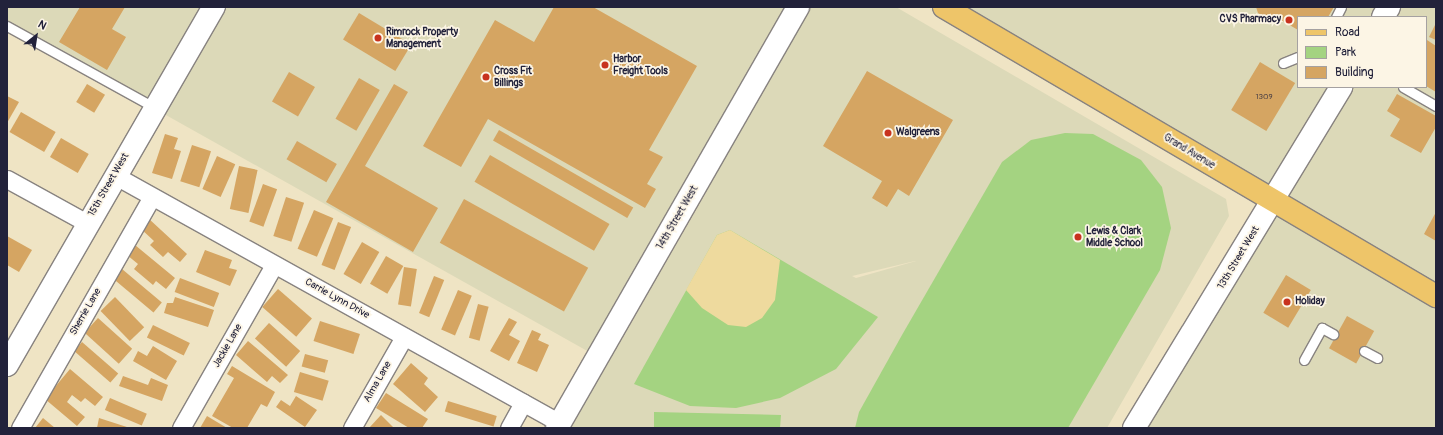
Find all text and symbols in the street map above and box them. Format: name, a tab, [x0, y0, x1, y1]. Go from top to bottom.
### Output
place label: CVS Pharmacy	[1220, 14, 1281, 26]
marker: CVS Pharmacy	[1284, 15, 1294, 25]
north arrow	[16, 16, 56, 56]
legend	[1297, 16, 1427, 88]
text: N	[36, 18, 49, 33]
text: Road	[1335, 25, 1360, 40]
place label: Rimrock Property Management	[386, 26, 458, 50]
marker: Rimrock Property Management	[373, 33, 383, 43]
text: Park	[1335, 45, 1356, 60]
place label: Harbor Freight Tools	[613, 53, 668, 76]
marker: Harbor Freight Tools	[600, 60, 610, 70]
place label: Cross Fit Billings	[494, 65, 532, 88]
text: Building	[1335, 65, 1374, 80]
marker: Cross Fit Billings	[481, 72, 491, 82]
house number: 1309	[1255, 92, 1273, 102]
place label: Walgreens	[896, 127, 940, 139]
marker: Walgreens	[883, 128, 893, 138]
street label: Grand Avenue	[1161, 132, 1217, 172]
street label: 15th Street West	[86, 151, 132, 219]
street label: 14th Street West	[655, 184, 701, 252]
street label: 13th Street West	[1215, 224, 1263, 292]
place label: Lewis & Clark Middle School	[1086, 225, 1143, 248]
marker: Lewis & Clark Middle School	[1073, 232, 1083, 242]
street label: Carrie Lynn Drive	[303, 276, 371, 322]
street label: Sherrie Lane	[68, 286, 104, 338]
place label: Holiday	[1295, 296, 1325, 308]
marker: Holiday	[1282, 297, 1292, 307]
street label: Jackie Lane	[211, 322, 245, 370]
street label: Alma Lane	[362, 359, 394, 405]

